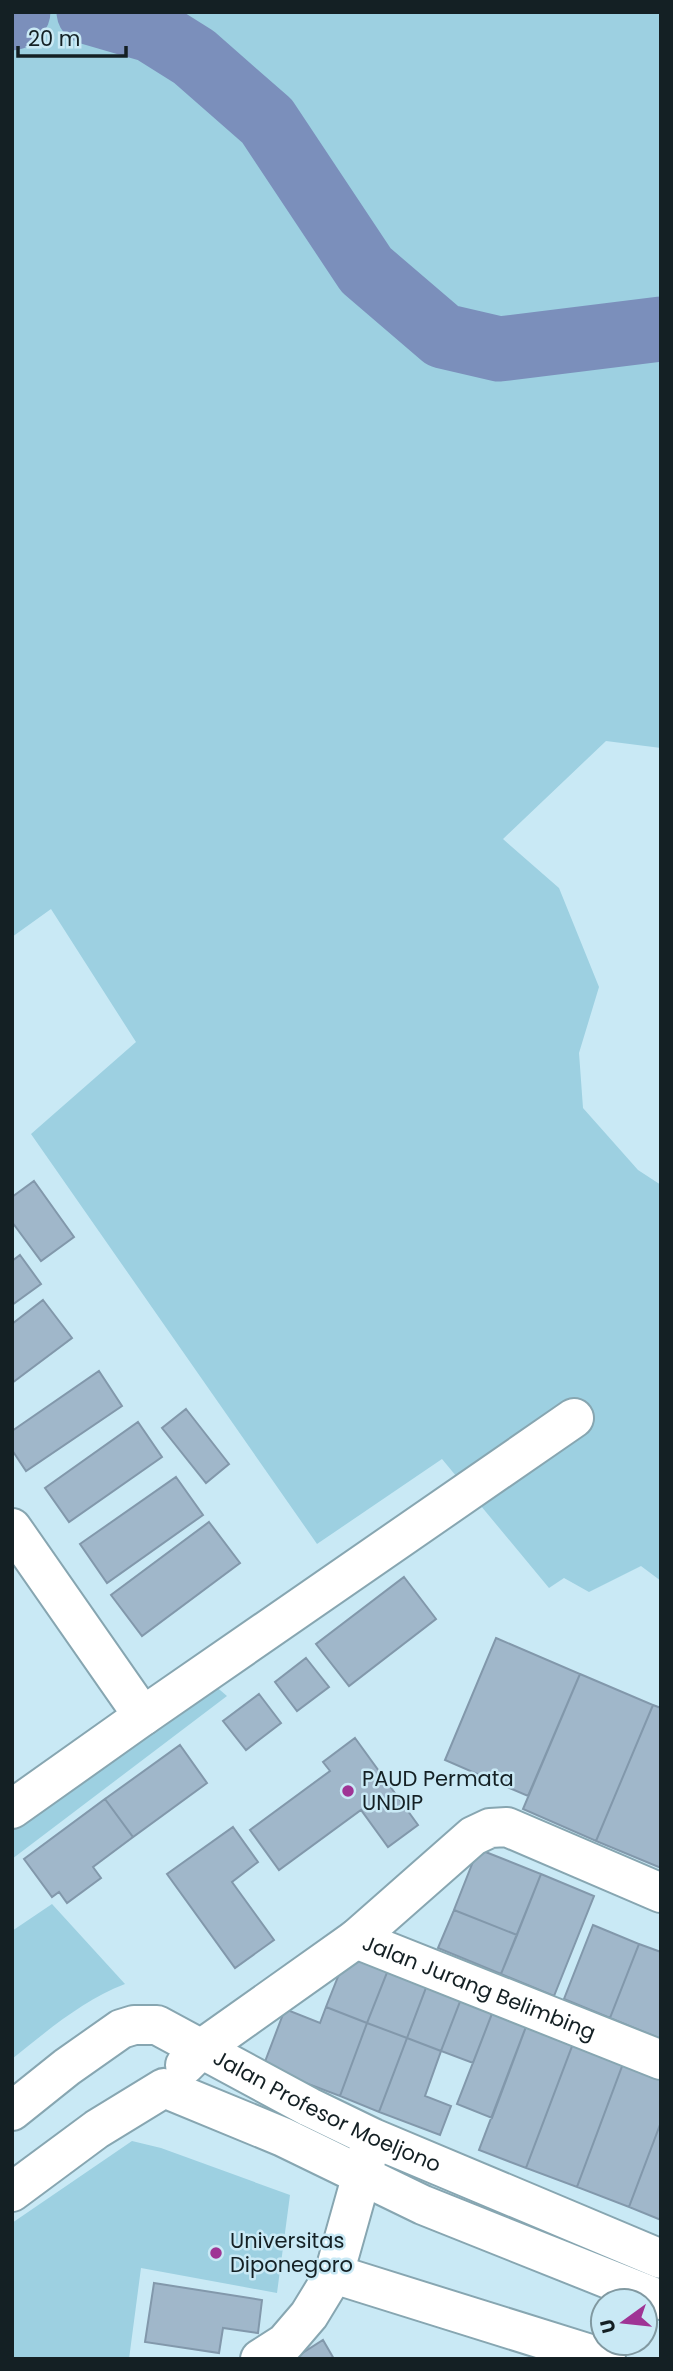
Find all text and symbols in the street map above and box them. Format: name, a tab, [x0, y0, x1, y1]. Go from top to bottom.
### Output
scale bar	[18, 14, 126, 58]
text: 20 m	[28, 24, 81, 53]
place label: PAUD Permata UNDIP	[362, 1764, 514, 1817]
marker: PAUD Permata UNDIP	[340, 1783, 356, 1799]
street label: Jalan Jurang Belimbing	[358, 1928, 600, 2047]
street label: Jalan Profesor Moeljono	[208, 2043, 445, 2179]
place label: Universitas Diponegoro	[230, 2226, 353, 2279]
marker: Universitas Diponegoro	[208, 2245, 224, 2261]
north arrow	[589, 2287, 659, 2357]
text: U	[593, 2316, 623, 2336]

